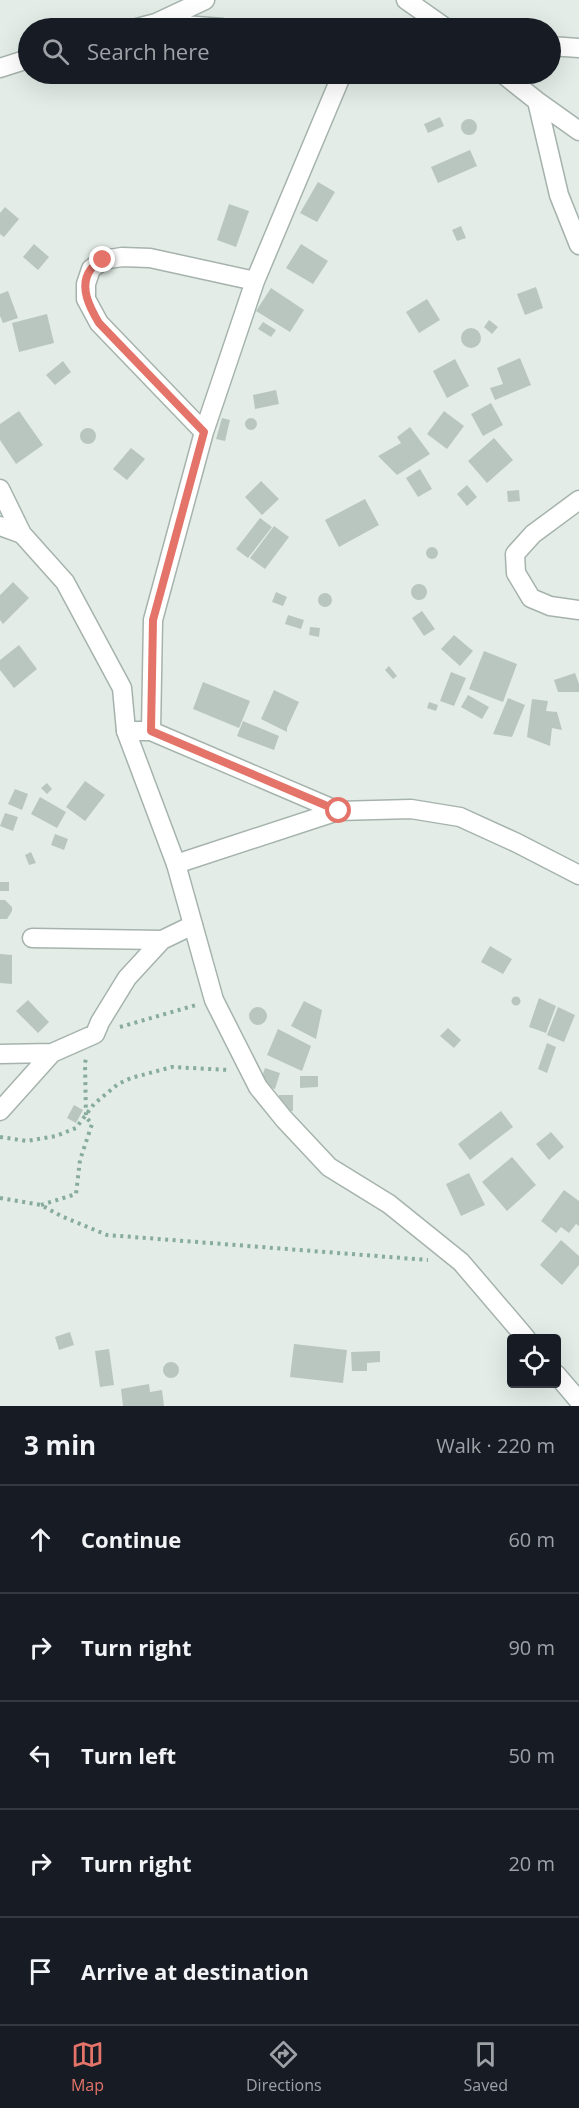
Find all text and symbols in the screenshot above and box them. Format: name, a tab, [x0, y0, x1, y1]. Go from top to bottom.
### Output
search box	[18, 18, 561, 84]
icon: search	[39, 35, 72, 68]
text: Search here	[87, 36, 210, 66]
route end	[89, 246, 115, 272]
route start	[325, 797, 351, 823]
map controls	[507, 1334, 561, 1388]
button: locate	[507, 1334, 561, 1388]
text: 3 min	[24, 1427, 96, 1463]
text: Walk · 220 m	[436, 1432, 555, 1459]
icon: ahead	[24, 1523, 57, 1556]
text: Continue	[81, 1524, 181, 1554]
text: 60 m	[508, 1526, 555, 1553]
icon: right	[24, 1631, 57, 1664]
text: Turn right	[81, 1632, 192, 1662]
text: 90 m	[508, 1634, 555, 1661]
icon: left	[24, 1739, 57, 1772]
text: Turn left	[81, 1740, 176, 1770]
text: 50 m	[508, 1742, 555, 1769]
icon: right	[24, 1847, 57, 1880]
text: Turn right	[81, 1848, 192, 1878]
text: 20 m	[508, 1850, 555, 1877]
icon: arrive	[24, 1955, 57, 1988]
text: Arrive at destination	[81, 1956, 309, 1986]
tab: Map	[71, 2038, 104, 2096]
tab: Directions	[246, 2038, 322, 2096]
tab: Saved	[464, 2038, 508, 2096]

